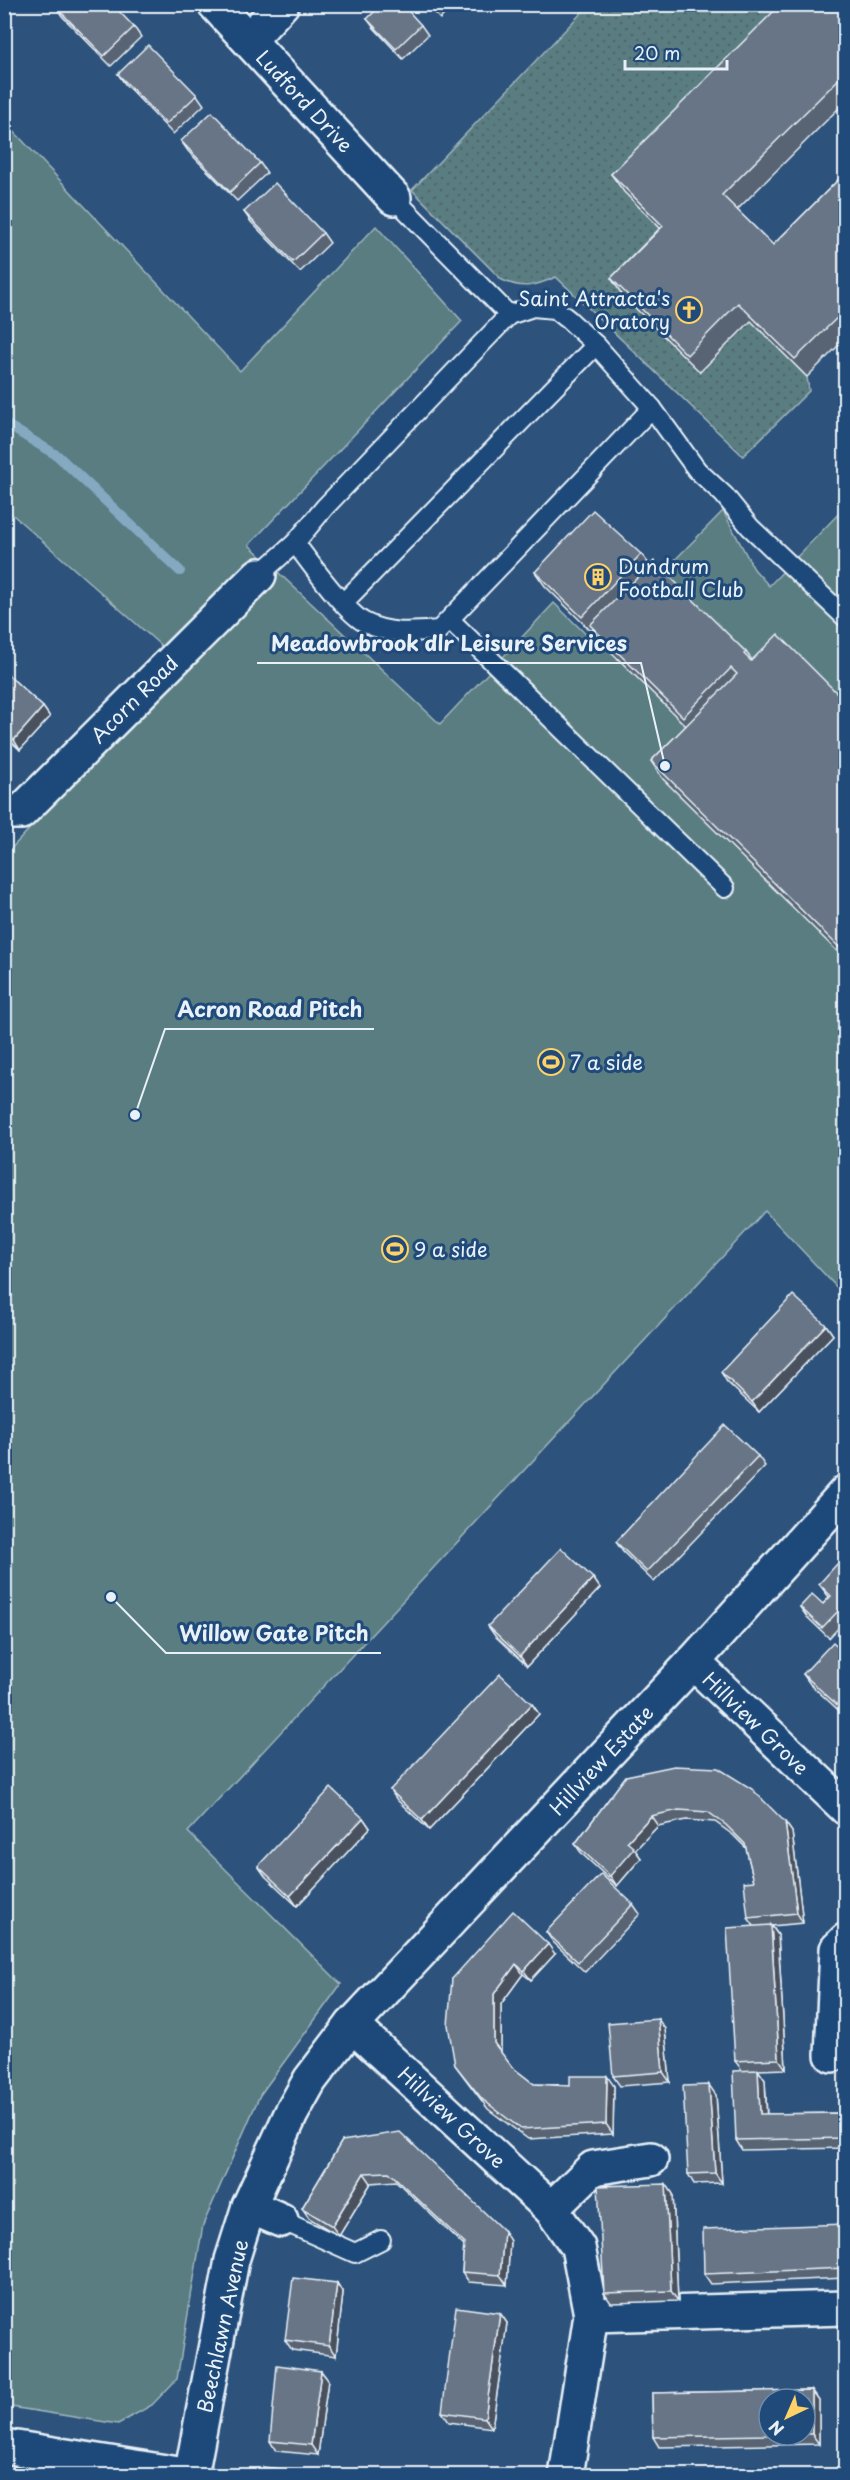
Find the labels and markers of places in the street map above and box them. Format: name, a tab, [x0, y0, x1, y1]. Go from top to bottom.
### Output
place label: Saint Attracta's Oratory	[519, 283, 670, 336]
church icon: Saint Attracta's Oratory	[674, 295, 704, 325]
place label: Dundrum Football Club	[618, 551, 744, 604]
building icon: Dundrum Football Club	[583, 562, 613, 592]
callout: Meadowbrook dlr Leisure Services	[257, 624, 641, 663]
callout: Acron Road Pitch	[165, 990, 374, 1029]
sports icon: 7 a side	[536, 1047, 566, 1077]
place label: 7 a side	[570, 1047, 643, 1077]
sports icon: 9 a side	[380, 1234, 410, 1264]
place label: 9 a side	[414, 1234, 488, 1264]
callout: Willow Gate Pitch	[166, 1614, 381, 1653]

